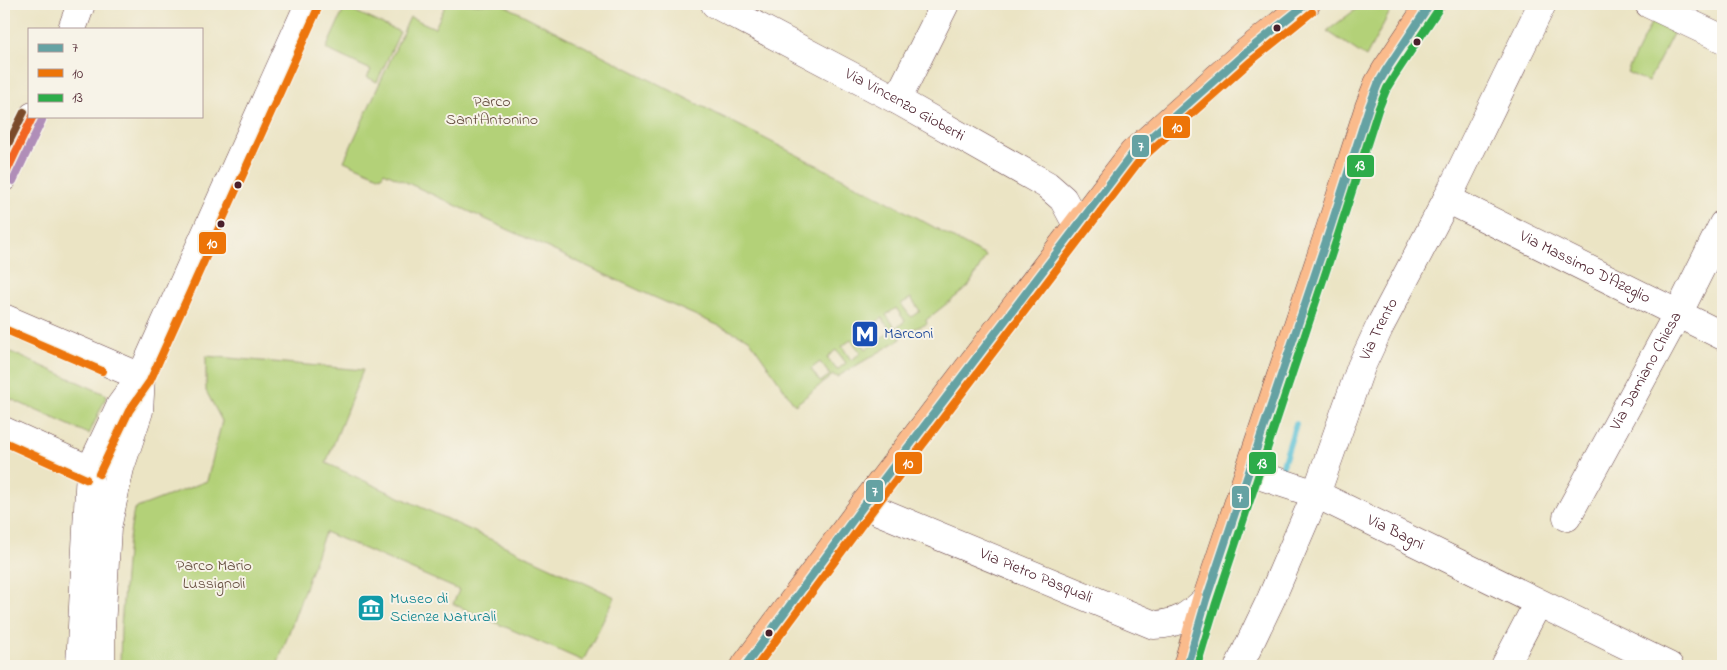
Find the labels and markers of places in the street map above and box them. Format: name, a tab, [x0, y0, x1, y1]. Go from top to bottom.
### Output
unlabelled marker	[1272, 23, 1282, 33]
unlabelled marker	[1412, 37, 1422, 47]
unlabelled marker	[233, 180, 243, 190]
unlabelled marker	[216, 219, 226, 229]
metro station icon: Marconi	[850, 319, 880, 349]
place label: Marconi	[884, 322, 934, 346]
place label: Museo di Scienze Naturali	[390, 587, 496, 629]
museum icon: Museo di Scienze Naturali	[356, 593, 386, 623]
unlabelled marker	[764, 628, 774, 638]

